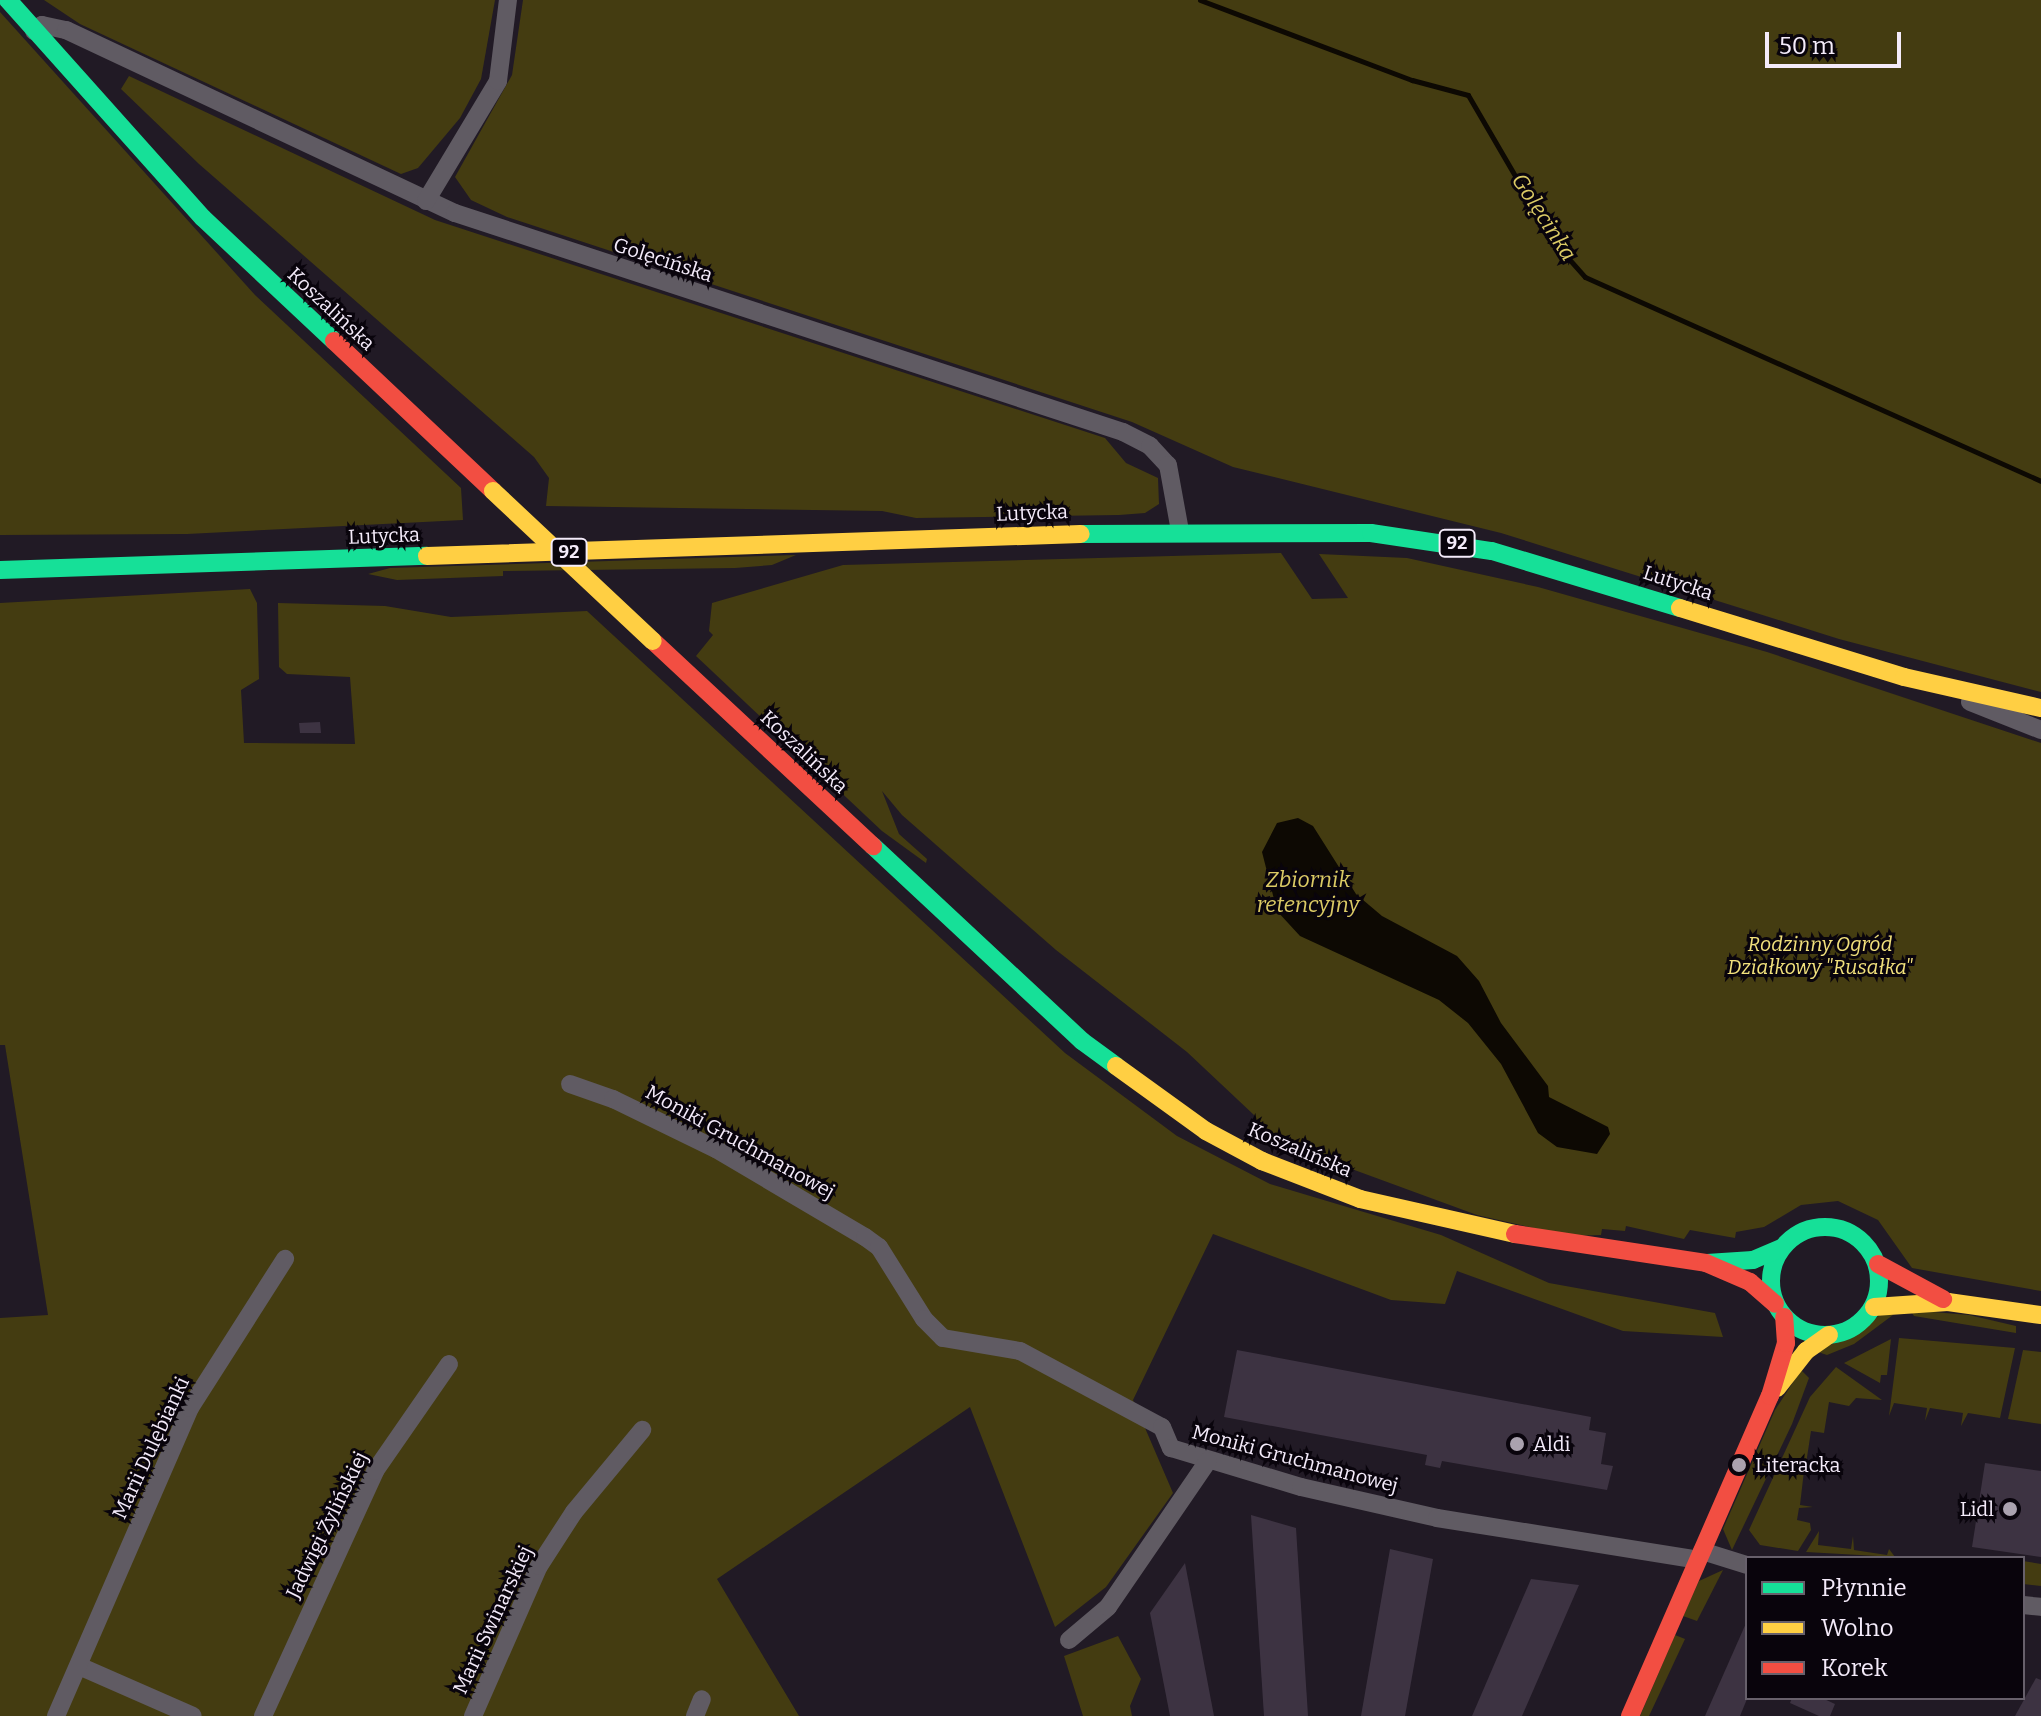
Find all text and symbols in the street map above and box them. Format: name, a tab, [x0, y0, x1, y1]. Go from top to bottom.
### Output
scale bar	[1769, 16, 1905, 66]
text: 50 m	[1779, 32, 1835, 60]
water label: Golęcinka	[1506, 168, 1582, 266]
street label: Golęcińska	[610, 233, 716, 287]
street label: Koszalińska	[282, 263, 380, 355]
street label: Lutycka	[996, 500, 1068, 526]
street label: Lutycka	[348, 523, 420, 549]
road number: 92	[1437, 529, 1477, 557]
road number: 92	[549, 538, 589, 566]
street label: Lutycka	[1640, 560, 1716, 606]
street label: Koszalińska	[755, 706, 853, 798]
water label: Zbiornik retencyjny	[1257, 866, 1359, 918]
park label: Rodzinny Ogród Działkowy "Rusałka"	[1727, 932, 1913, 979]
street label: Moniki Gruchmanowej	[641, 1080, 839, 1204]
street label: Koszalińska	[1244, 1117, 1356, 1183]
street label: Marii Dulębianki	[108, 1373, 194, 1523]
street label: Moniki Gruchmanowej	[1189, 1420, 1401, 1498]
place label: Aldi	[1533, 1432, 1570, 1456]
marker: Aldi	[1508, 1435, 1526, 1453]
street label: Jadwigi Żylińskiej	[281, 1448, 373, 1602]
place label: Literacka	[1755, 1453, 1840, 1477]
marker: Literacka	[1730, 1456, 1748, 1474]
place label: Lidl	[1960, 1497, 1994, 1521]
marker: Lidl	[2001, 1500, 2019, 1518]
street label: Marii Swinarskiej	[448, 1542, 538, 1698]
legend	[1745, 1556, 2025, 1700]
text: Płynnie	[1821, 1574, 1907, 1602]
text: Wolno	[1821, 1614, 1894, 1642]
text: Korek	[1821, 1654, 1888, 1682]

